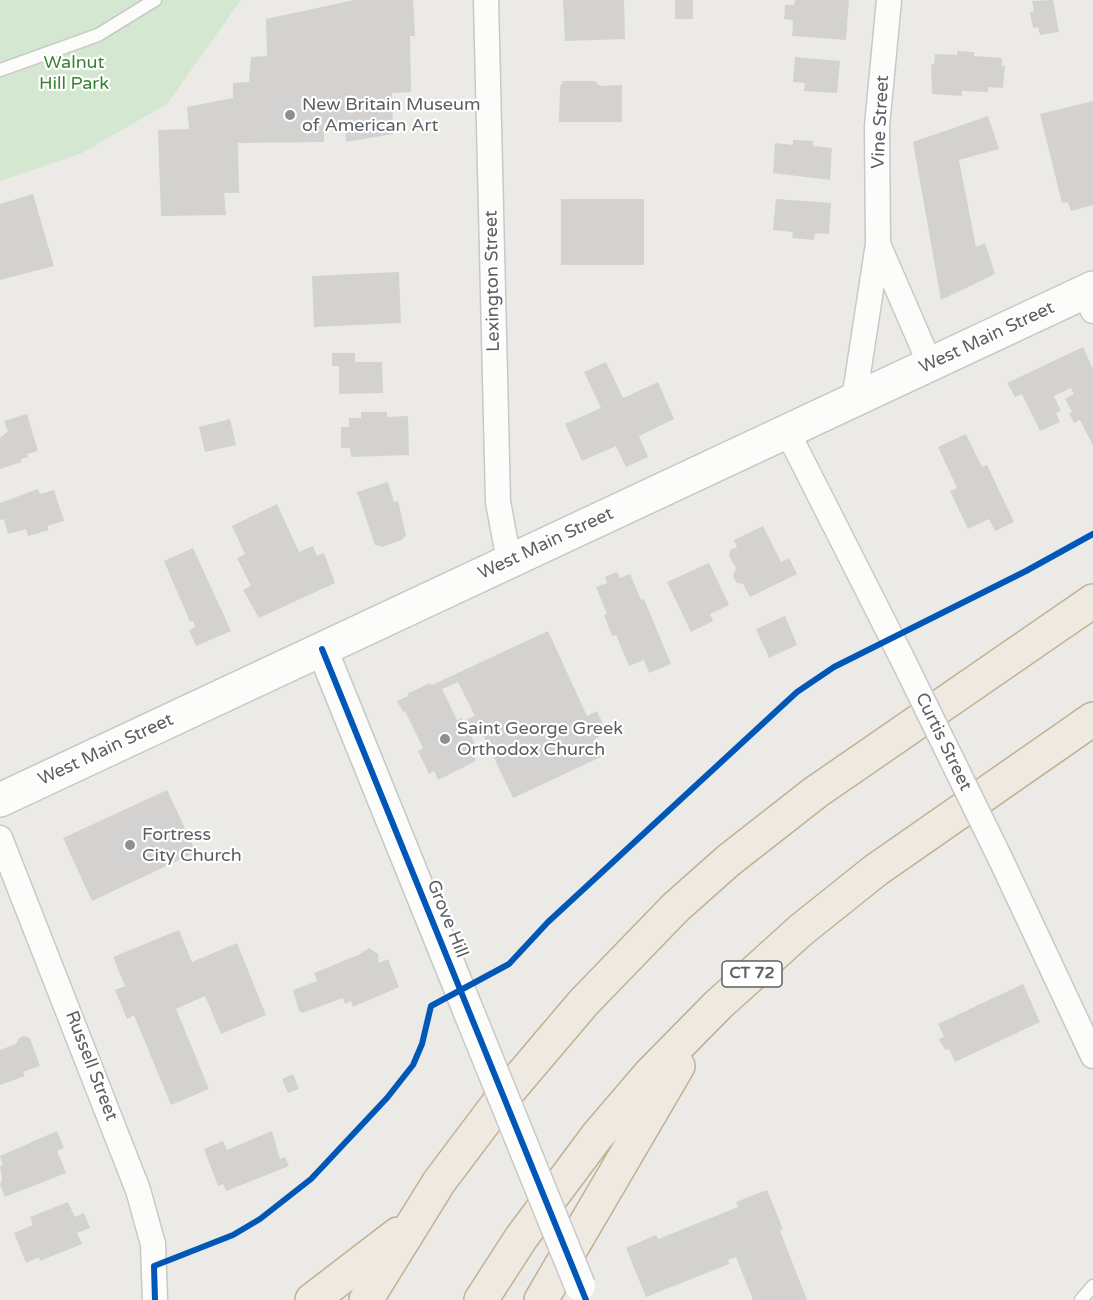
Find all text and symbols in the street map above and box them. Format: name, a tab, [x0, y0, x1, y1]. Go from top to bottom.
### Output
park label: Walnut Hill Park	[39, 52, 109, 94]
street label: Vine Street	[868, 74, 894, 170]
place label: New Britain Museum of American Art	[302, 94, 481, 136]
marker: New Britain Museum of American Art	[283, 108, 297, 122]
street label: Lexington Street	[481, 210, 505, 352]
street label: West Main Street	[916, 297, 1058, 379]
street label: West Main Street	[475, 503, 617, 585]
street label: Curtis Street	[910, 689, 976, 795]
street label: West Main Street	[35, 709, 177, 791]
place label: Saint George Greek Orthodox Church	[457, 718, 623, 760]
marker: Saint George Greek Orthodox Church	[438, 732, 452, 746]
place label: Fortress City Church	[142, 824, 242, 866]
marker: Fortress City Church	[123, 838, 137, 852]
street label: Grove Hill	[422, 877, 472, 961]
road number: CT 72	[722, 961, 782, 987]
street label: Russell Street	[60, 1008, 122, 1124]

